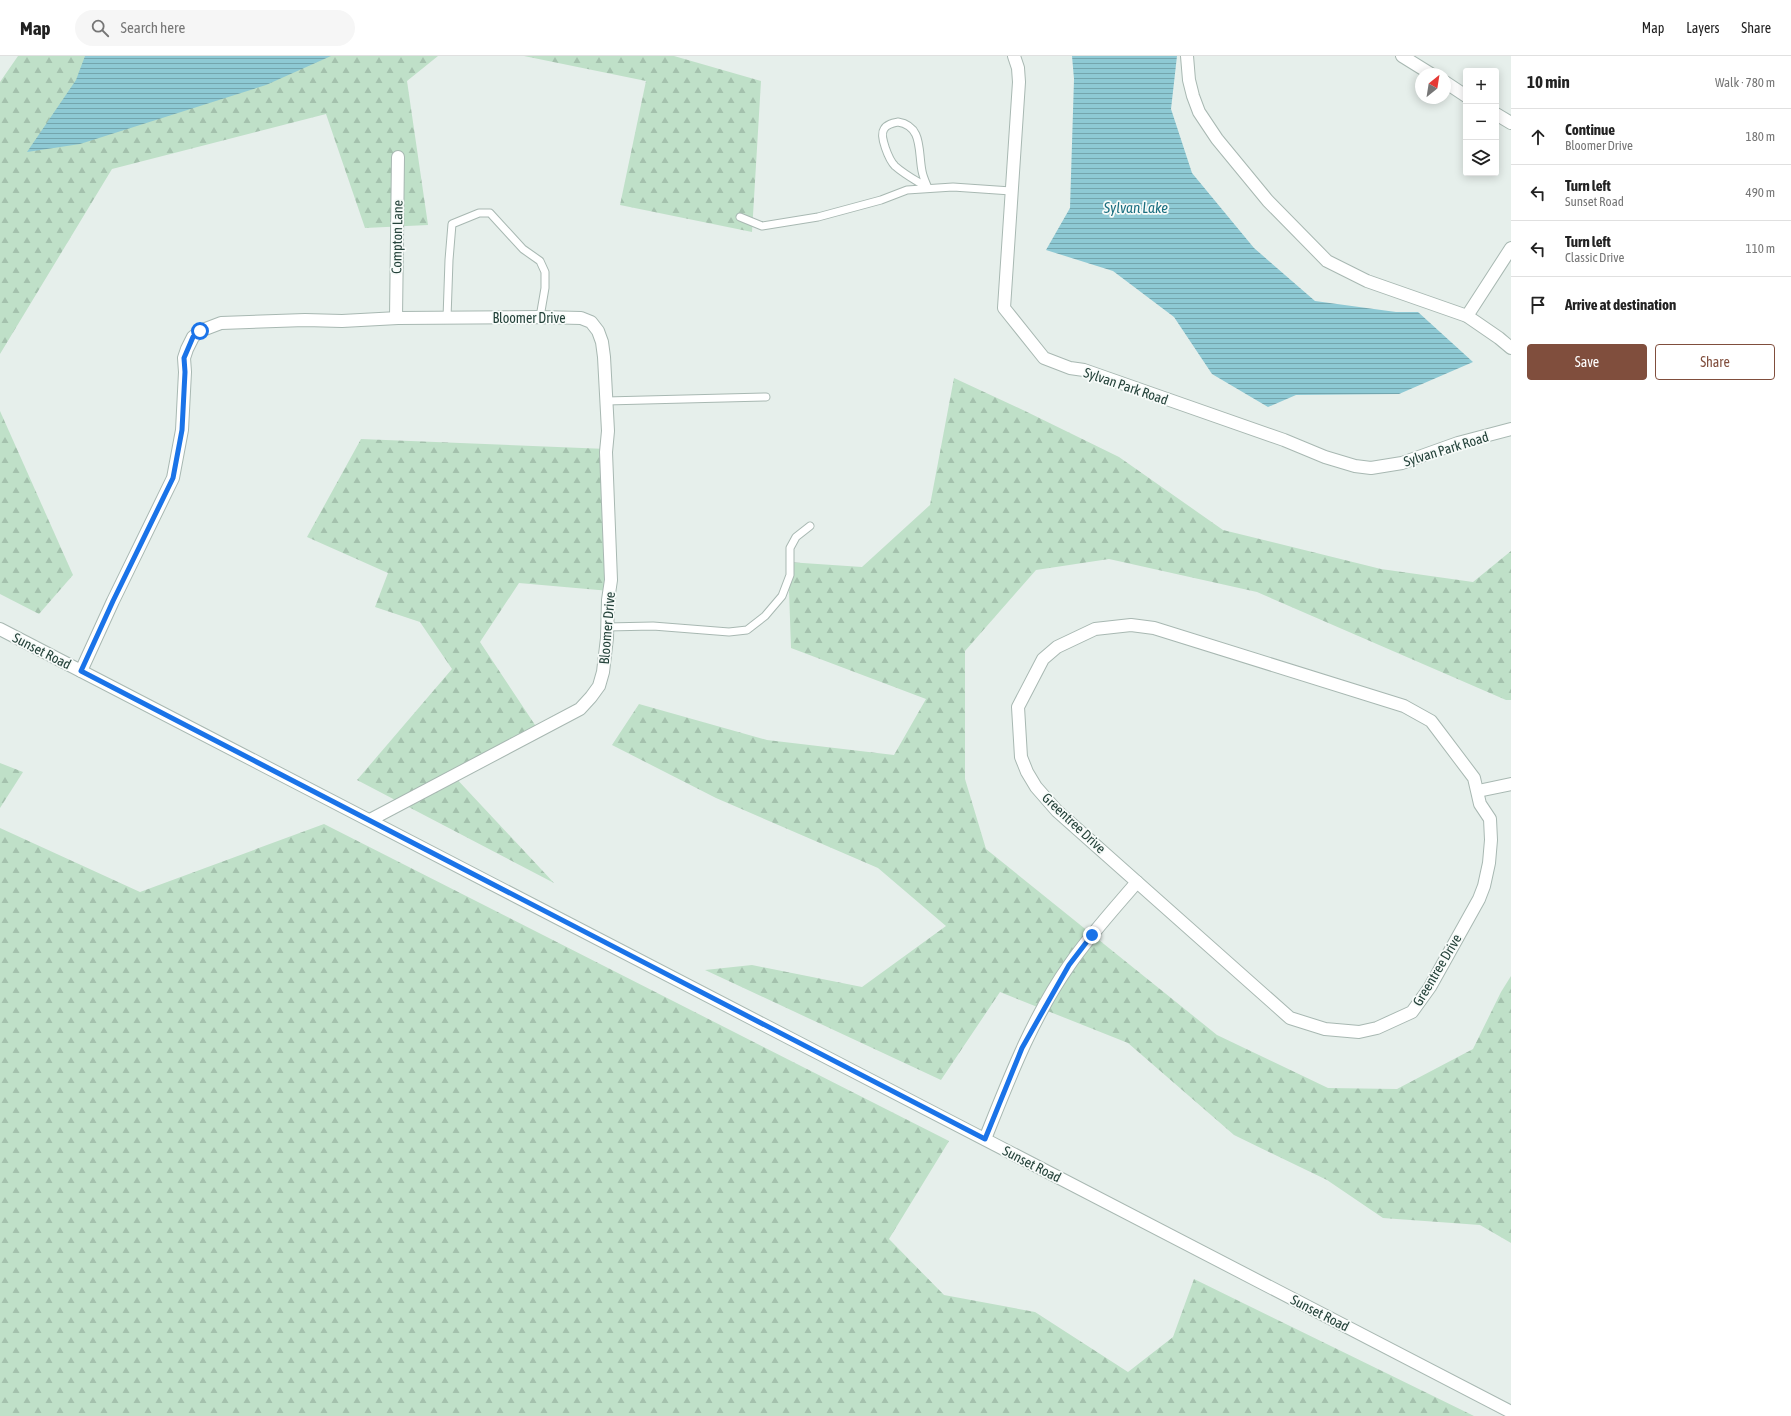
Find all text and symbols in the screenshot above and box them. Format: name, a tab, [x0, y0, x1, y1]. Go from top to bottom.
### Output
search box	[75, 10, 355, 46]
text: Map	[20, 17, 51, 39]
icon: search	[89, 17, 111, 39]
text: Search here	[121, 19, 185, 36]
text: Map	[1642, 20, 1664, 36]
text: Layers	[1686, 20, 1719, 36]
text: Share	[1741, 20, 1771, 36]
north arrow	[1415, 68, 1451, 104]
map controls	[1463, 68, 1499, 176]
button: +	[1463, 68, 1499, 104]
text: 10 min	[1527, 72, 1570, 92]
text: Walk · 780 m	[1715, 75, 1775, 90]
button: −	[1463, 104, 1499, 140]
text: Continue	[1565, 121, 1615, 138]
icon: ahead	[1527, 126, 1549, 148]
text: 180 m	[1746, 129, 1775, 144]
text: Bloomer Drive	[1565, 138, 1633, 153]
button: layers	[1463, 140, 1499, 176]
text: Turn left	[1565, 177, 1611, 194]
icon: left	[1527, 182, 1549, 204]
text: 490 m	[1746, 185, 1775, 200]
text: Sunset Road	[1565, 194, 1624, 209]
water label: Sylvan Lake	[1103, 199, 1168, 216]
street label: Compton Lane	[388, 200, 406, 274]
text: Turn left	[1565, 233, 1611, 250]
icon: left	[1527, 238, 1549, 260]
text: 110 m	[1746, 241, 1775, 256]
text: Classic Drive	[1565, 250, 1624, 265]
icon: arrive	[1527, 294, 1549, 316]
text: Arrive at destination	[1565, 296, 1676, 313]
street label: Bloomer Drive	[492, 310, 566, 326]
route start	[191, 322, 209, 340]
button: Save	[1527, 344, 1647, 380]
button: Share	[1655, 344, 1775, 380]
street label: Sylvan Park Road	[1082, 364, 1170, 408]
street label: Sylvan Park Road	[1402, 428, 1490, 470]
street label: Bloomer Drive	[596, 591, 618, 665]
street label: Sunset Road	[10, 629, 74, 673]
street label: Greentree Drive	[1039, 790, 1109, 856]
route end	[1083, 926, 1101, 944]
street label: Greentree Drive	[1409, 931, 1465, 1009]
street label: Sunset Road	[1000, 1142, 1064, 1186]
street label: Sunset Road	[1288, 1291, 1352, 1335]

